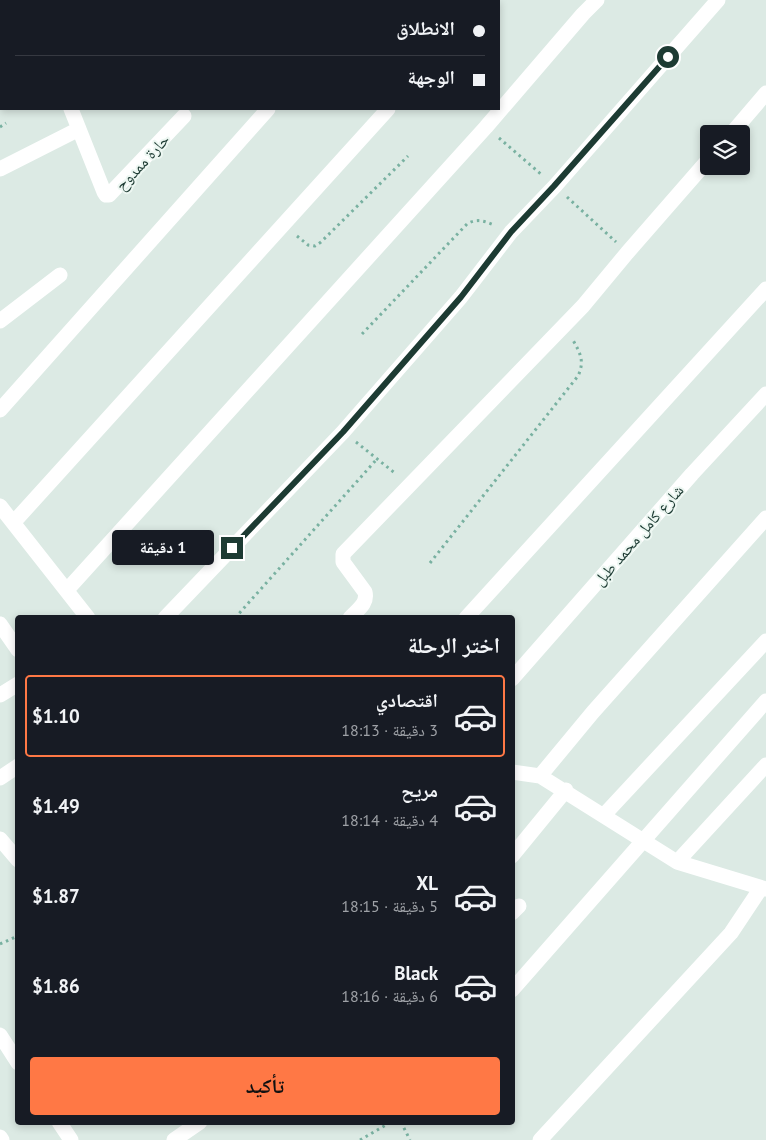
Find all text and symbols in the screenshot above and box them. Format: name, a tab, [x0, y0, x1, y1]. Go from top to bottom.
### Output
text: الانطلاق	[396, 16, 455, 40]
route start	[657, 46, 679, 68]
text: الوجهة	[407, 65, 455, 89]
map controls	[700, 125, 750, 175]
button: layers	[700, 125, 750, 175]
street label: حارة ممدوح	[111, 129, 174, 195]
street label: شارع كامل محمد طبل	[589, 480, 688, 590]
callout: 1 دقيقة	[112, 530, 214, 566]
text: 1 دقيقة	[140, 537, 186, 557]
route end	[221, 537, 243, 559]
text: اختر الرحلة	[408, 631, 500, 659]
text: اقتصادي	[376, 688, 438, 712]
icon: car	[453, 694, 498, 739]
text: $1.10	[32, 704, 80, 728]
text: 3 دقيقة · 18:13	[341, 720, 438, 740]
text: مريح	[401, 778, 438, 802]
icon: car	[453, 784, 498, 829]
text: $1.49	[32, 794, 80, 818]
text: 4 دقيقة · 18:14	[341, 810, 438, 830]
text: XL	[416, 871, 438, 895]
icon: car	[453, 874, 498, 919]
text: $1.87	[32, 884, 80, 908]
text: 5 دقيقة · 18:15	[341, 896, 438, 916]
text: Black	[394, 961, 438, 985]
icon: car	[453, 964, 498, 1009]
text: $1.86	[32, 974, 80, 998]
text: 6 دقيقة · 18:16	[341, 986, 438, 1006]
button: تأكيد	[30, 1057, 500, 1115]

